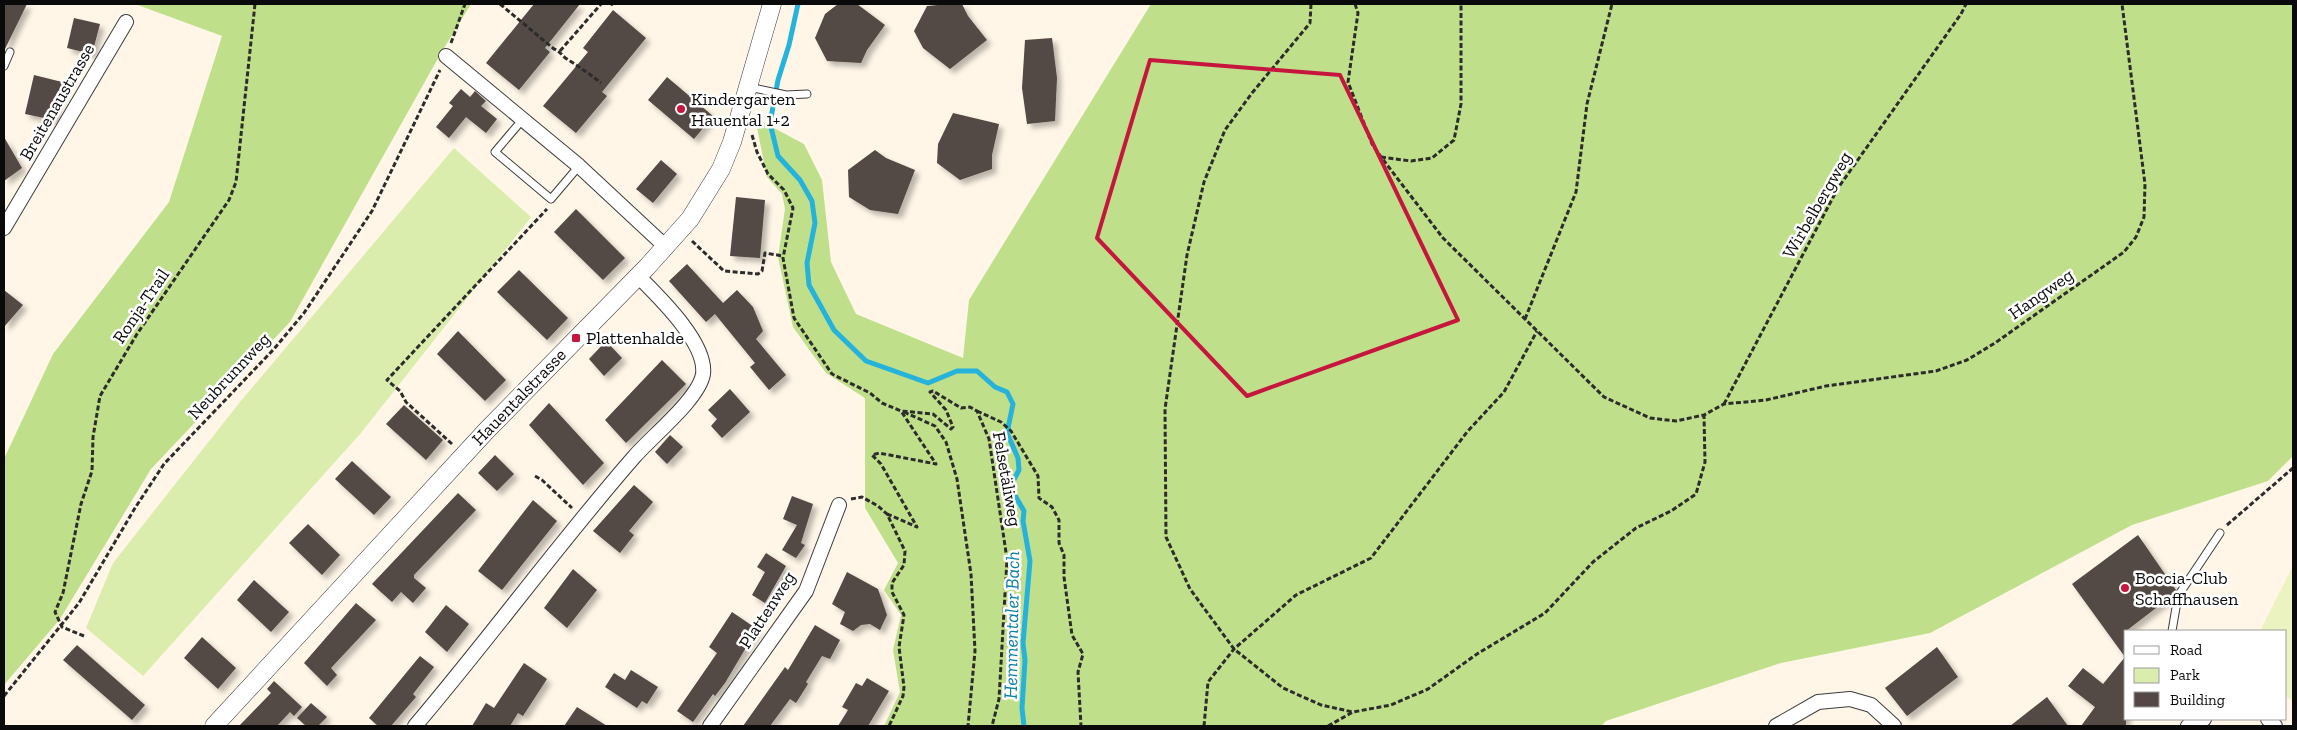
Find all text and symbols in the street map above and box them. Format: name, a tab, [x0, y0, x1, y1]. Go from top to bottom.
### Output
street label: Breitenaustrasse	[15, 40, 99, 164]
place label: Kindergarten Hauental 1+2	[691, 88, 796, 131]
marker: Kindergarten Hauental 1+2	[675, 103, 687, 115]
street label: Wirbelbergweg	[1778, 148, 1856, 262]
street label: Ronja-Trail	[108, 264, 174, 348]
street label: Hangweg	[2004, 264, 2078, 324]
place label: Plattenhalde	[586, 327, 684, 349]
street label: Neubrunnweg	[183, 328, 275, 424]
marker: Plattenhalde	[570, 332, 582, 344]
street label: Hauentalstrasse	[467, 344, 571, 450]
street label: Felsetäliweg	[988, 430, 1026, 528]
water label: Hemmentaler Bach	[999, 551, 1024, 699]
street label: Plattenweg	[734, 567, 800, 653]
place label: Boccia-Club Schaffhausen	[2135, 567, 2239, 610]
marker: Boccia-Club Schaffhausen	[2119, 582, 2131, 594]
legend	[2124, 630, 2287, 720]
text: Road	[2170, 641, 2203, 659]
text: Park	[2170, 666, 2200, 684]
text: Building	[2170, 691, 2225, 709]

